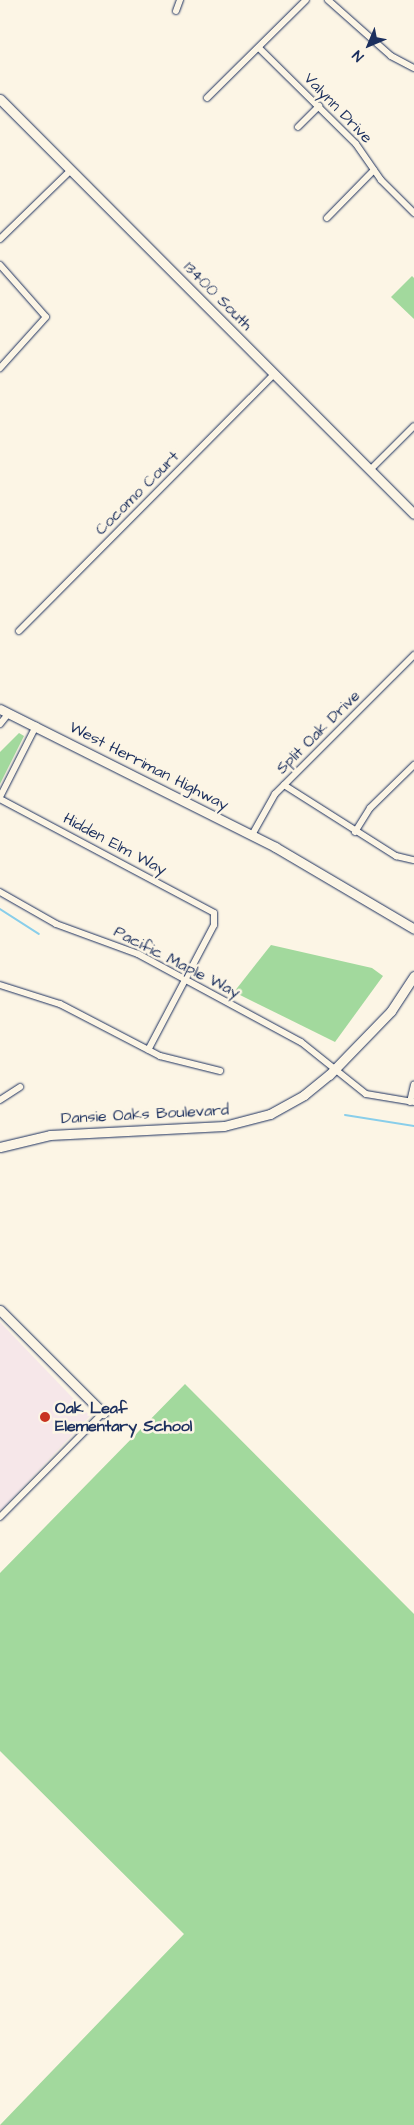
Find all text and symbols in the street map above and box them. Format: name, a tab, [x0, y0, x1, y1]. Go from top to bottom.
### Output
north arrow	[344, 20, 394, 70]
text: N	[348, 45, 369, 66]
street label: Valynn Drive	[300, 69, 376, 147]
street label: 13400 South	[180, 258, 256, 334]
street label: Cocomo Court	[91, 447, 183, 539]
street label: Split Oak Drive	[272, 686, 364, 778]
street label: West Herriman Highway	[66, 717, 232, 815]
street label: Hidden Elm Way	[60, 809, 170, 879]
street label: Pacific Maple Way	[111, 922, 243, 1002]
street label: Dansie Oaks Boulevard	[60, 1100, 230, 1128]
place label: Oak Leaf Elementary School	[55, 1398, 192, 1436]
marker: Oak Leaf Elementary School	[39, 1411, 51, 1423]

